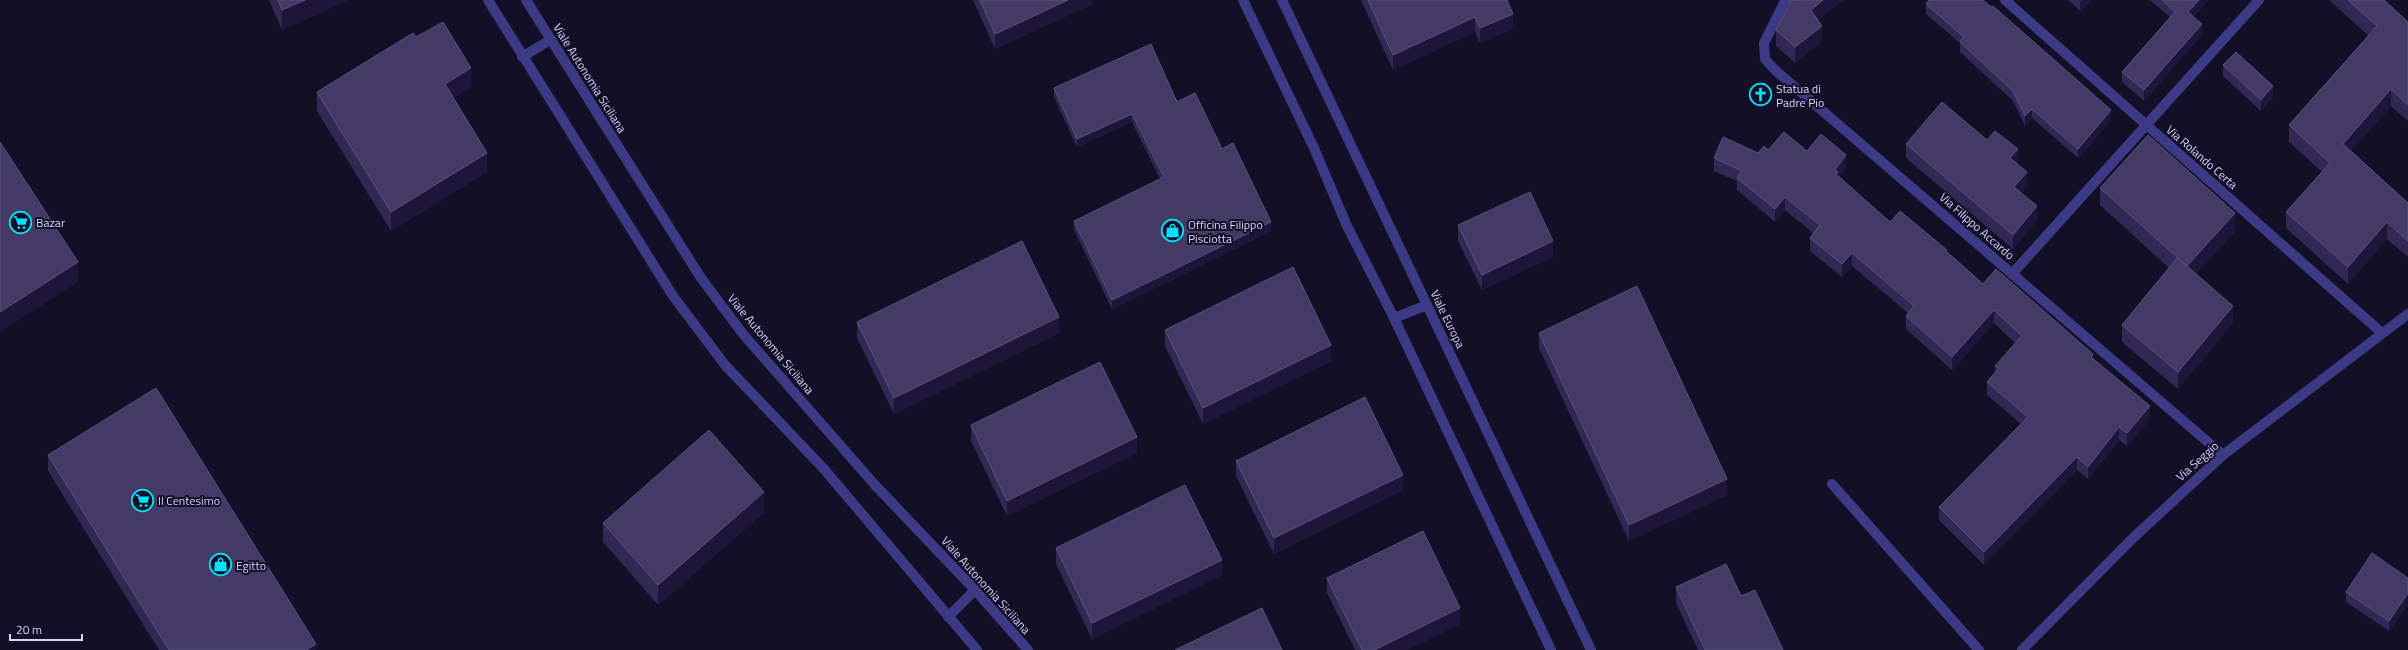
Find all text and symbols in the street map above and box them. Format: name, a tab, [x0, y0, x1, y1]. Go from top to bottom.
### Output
street label: Viale Autonomia Siciliana	[549, 19, 631, 137]
place label: Statua di Padre Pio	[1776, 79, 1824, 112]
church icon: Statua di Padre Pio	[1748, 82, 1774, 108]
street label: Via Rolando Certa	[2162, 121, 2242, 193]
street label: Via Filippo Accardo	[1935, 188, 2019, 264]
supermarket icon: Bazar	[7, 209, 33, 235]
place label: Bazar	[36, 213, 65, 232]
place label: Officina Filippo Pisciotta	[1188, 215, 1263, 248]
shop icon: Officina Filippo Pisciotta	[1160, 218, 1186, 244]
street label: Viale Europa	[1426, 287, 1470, 351]
street label: Viale Autonomia Siciliana	[723, 290, 819, 398]
street label: Via Seggio	[2171, 436, 2223, 486]
supermarket icon: Il Centesimo	[129, 487, 155, 513]
place label: Il Centesimo	[158, 491, 220, 510]
street label: Viale Autonomia Siciliana	[937, 532, 1035, 638]
shop icon: Egitto	[208, 552, 234, 578]
place label: Egitto	[236, 556, 266, 575]
scale bar	[10, 616, 82, 642]
text: 20 m	[16, 620, 42, 639]

